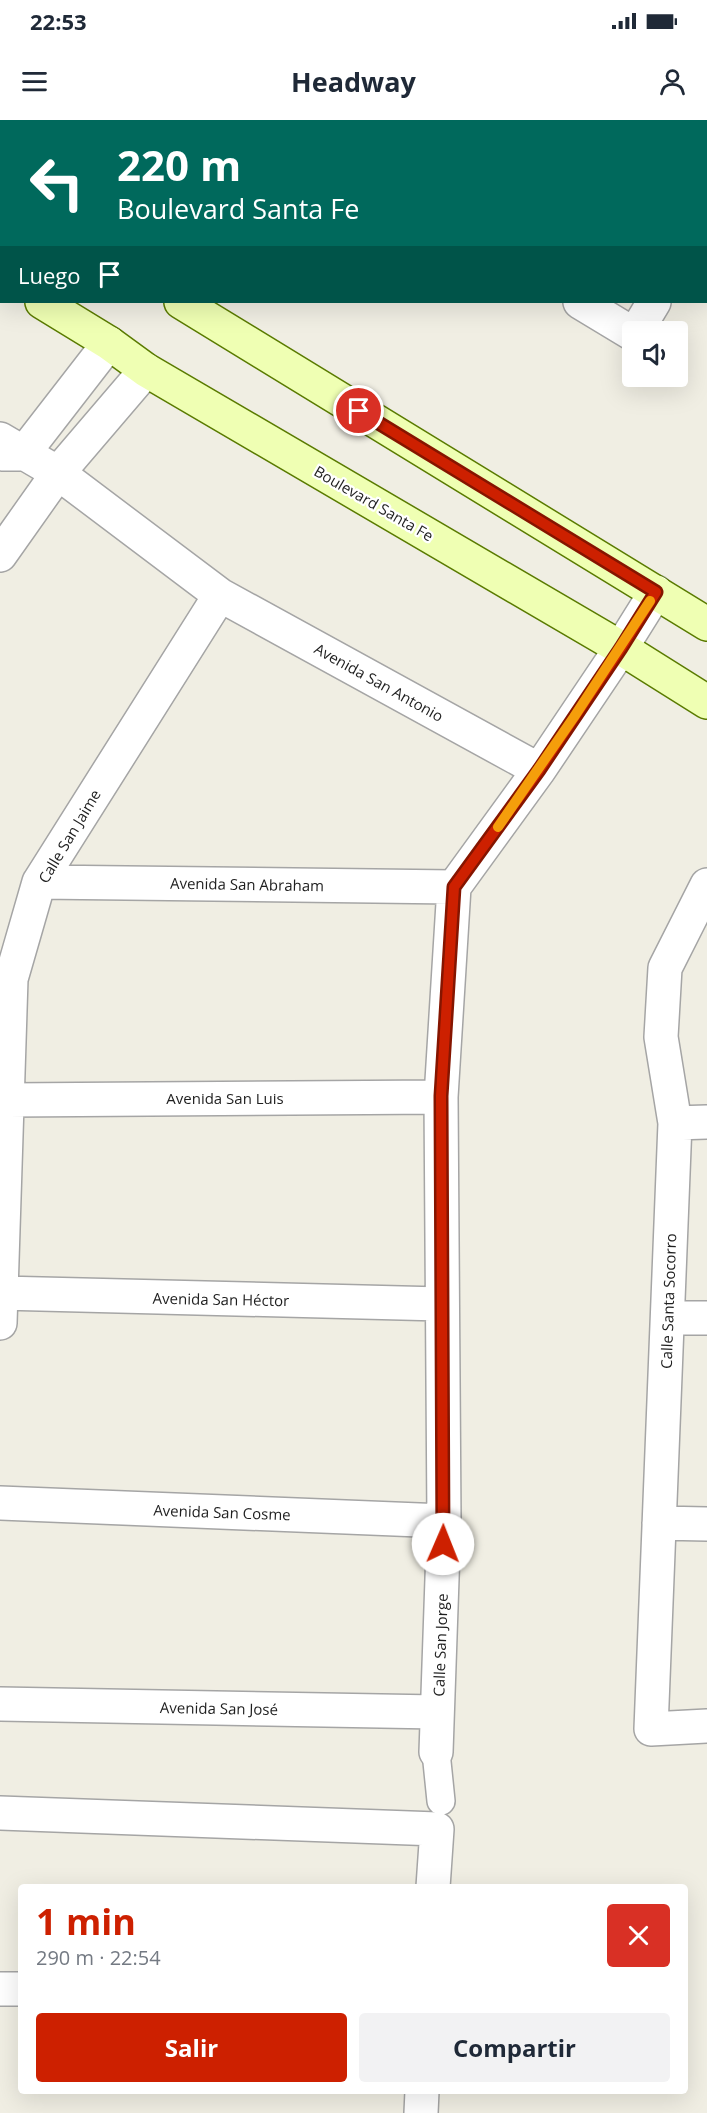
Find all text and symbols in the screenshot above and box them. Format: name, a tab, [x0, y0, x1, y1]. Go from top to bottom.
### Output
text: 22:53	[30, 6, 87, 36]
text: Headway	[291, 63, 416, 100]
icon: menu	[18, 65, 51, 98]
icon: person	[656, 65, 689, 98]
text: 220 m	[117, 136, 241, 193]
icon: left	[18, 144, 96, 222]
text: Boulevard Santa Fe	[117, 190, 359, 227]
icon: arrive	[93, 258, 126, 291]
text: Luego	[18, 260, 81, 290]
map controls	[622, 321, 688, 387]
button: sound	[622, 321, 688, 387]
pin	[333, 385, 384, 436]
icon: arrive	[342, 394, 375, 427]
street label: Boulevard Santa Fe	[311, 461, 437, 545]
street label: Avenida San Antonio	[311, 638, 447, 726]
street label: Calle San Jaime	[33, 786, 105, 886]
street label: Avenida San Abraham	[170, 873, 324, 895]
street label: Avenida San Luis	[166, 1088, 284, 1108]
street label: Calle Santa Socorro	[656, 1233, 680, 1369]
street label: Avenida San Héctor	[153, 1288, 289, 1310]
street label: Avenida San Cosme	[153, 1500, 291, 1524]
position arrow	[411, 1512, 475, 1576]
street label: Calle San Jorge	[428, 1593, 452, 1697]
street label: Avenida San José	[160, 1697, 278, 1719]
text: 1 min	[36, 1897, 136, 1946]
button: close	[607, 1904, 670, 1967]
text: 290 m · 22:54	[36, 1944, 161, 1971]
button: Salir	[36, 2013, 347, 2082]
button: Compartir	[359, 2013, 670, 2082]

